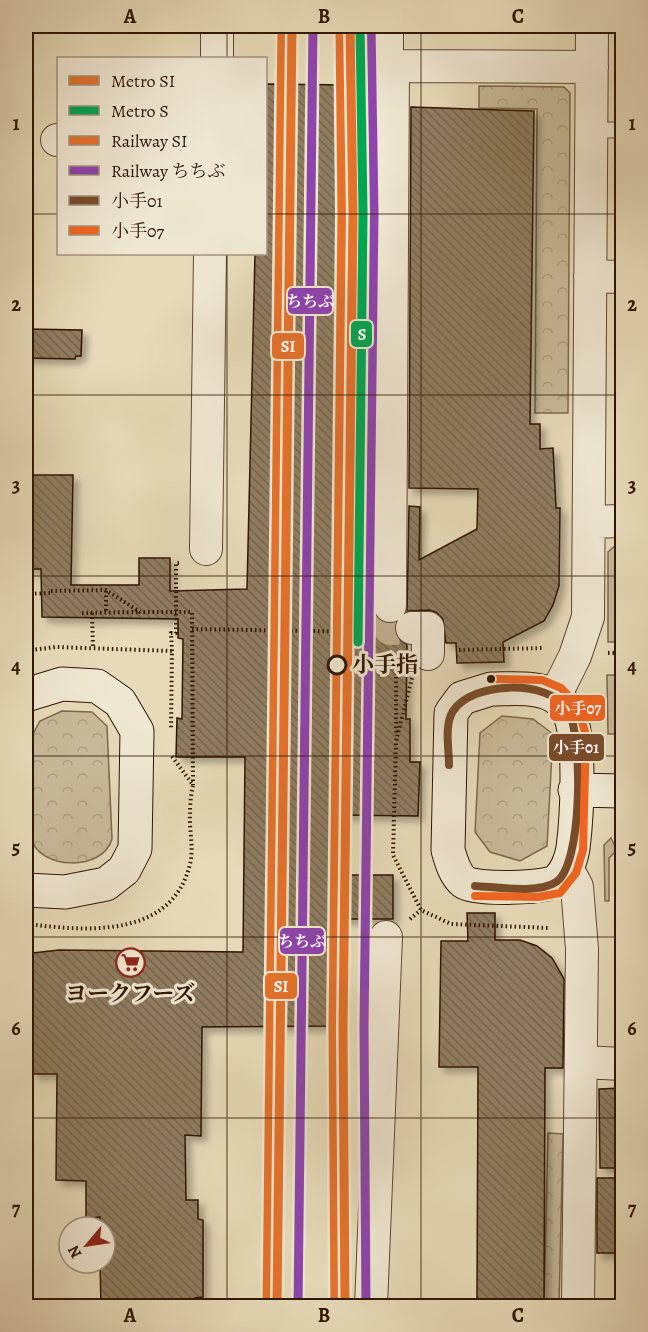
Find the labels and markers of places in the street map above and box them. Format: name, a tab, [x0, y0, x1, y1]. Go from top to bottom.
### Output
place label: 小手指	[352, 650, 418, 680]
marker: 小手指	[327, 655, 347, 675]
unlabelled marker	[485, 673, 497, 685]
supermarket icon: ヨークフーズ	[114, 946, 146, 978]
place label: ヨークフーズ	[65, 979, 195, 1009]

